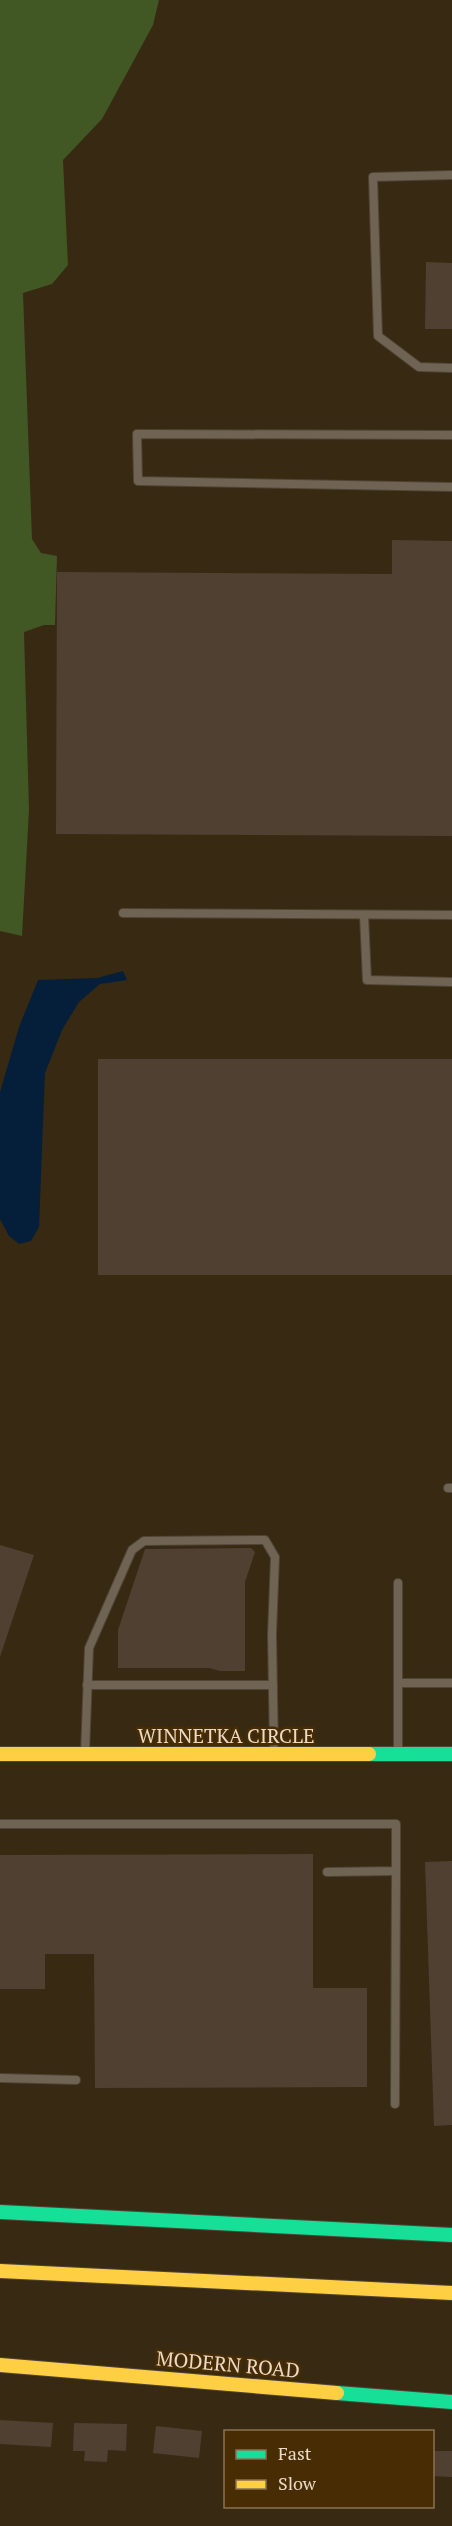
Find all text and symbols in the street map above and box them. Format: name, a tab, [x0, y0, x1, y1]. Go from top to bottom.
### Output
street label: WINNETKA CIRCLE	[137, 1722, 315, 1749]
street label: MODERN ROAD	[155, 2344, 301, 2384]
legend	[224, 2430, 434, 2508]
text: Fast	[278, 2441, 312, 2465]
text: Slow	[278, 2471, 317, 2495]

